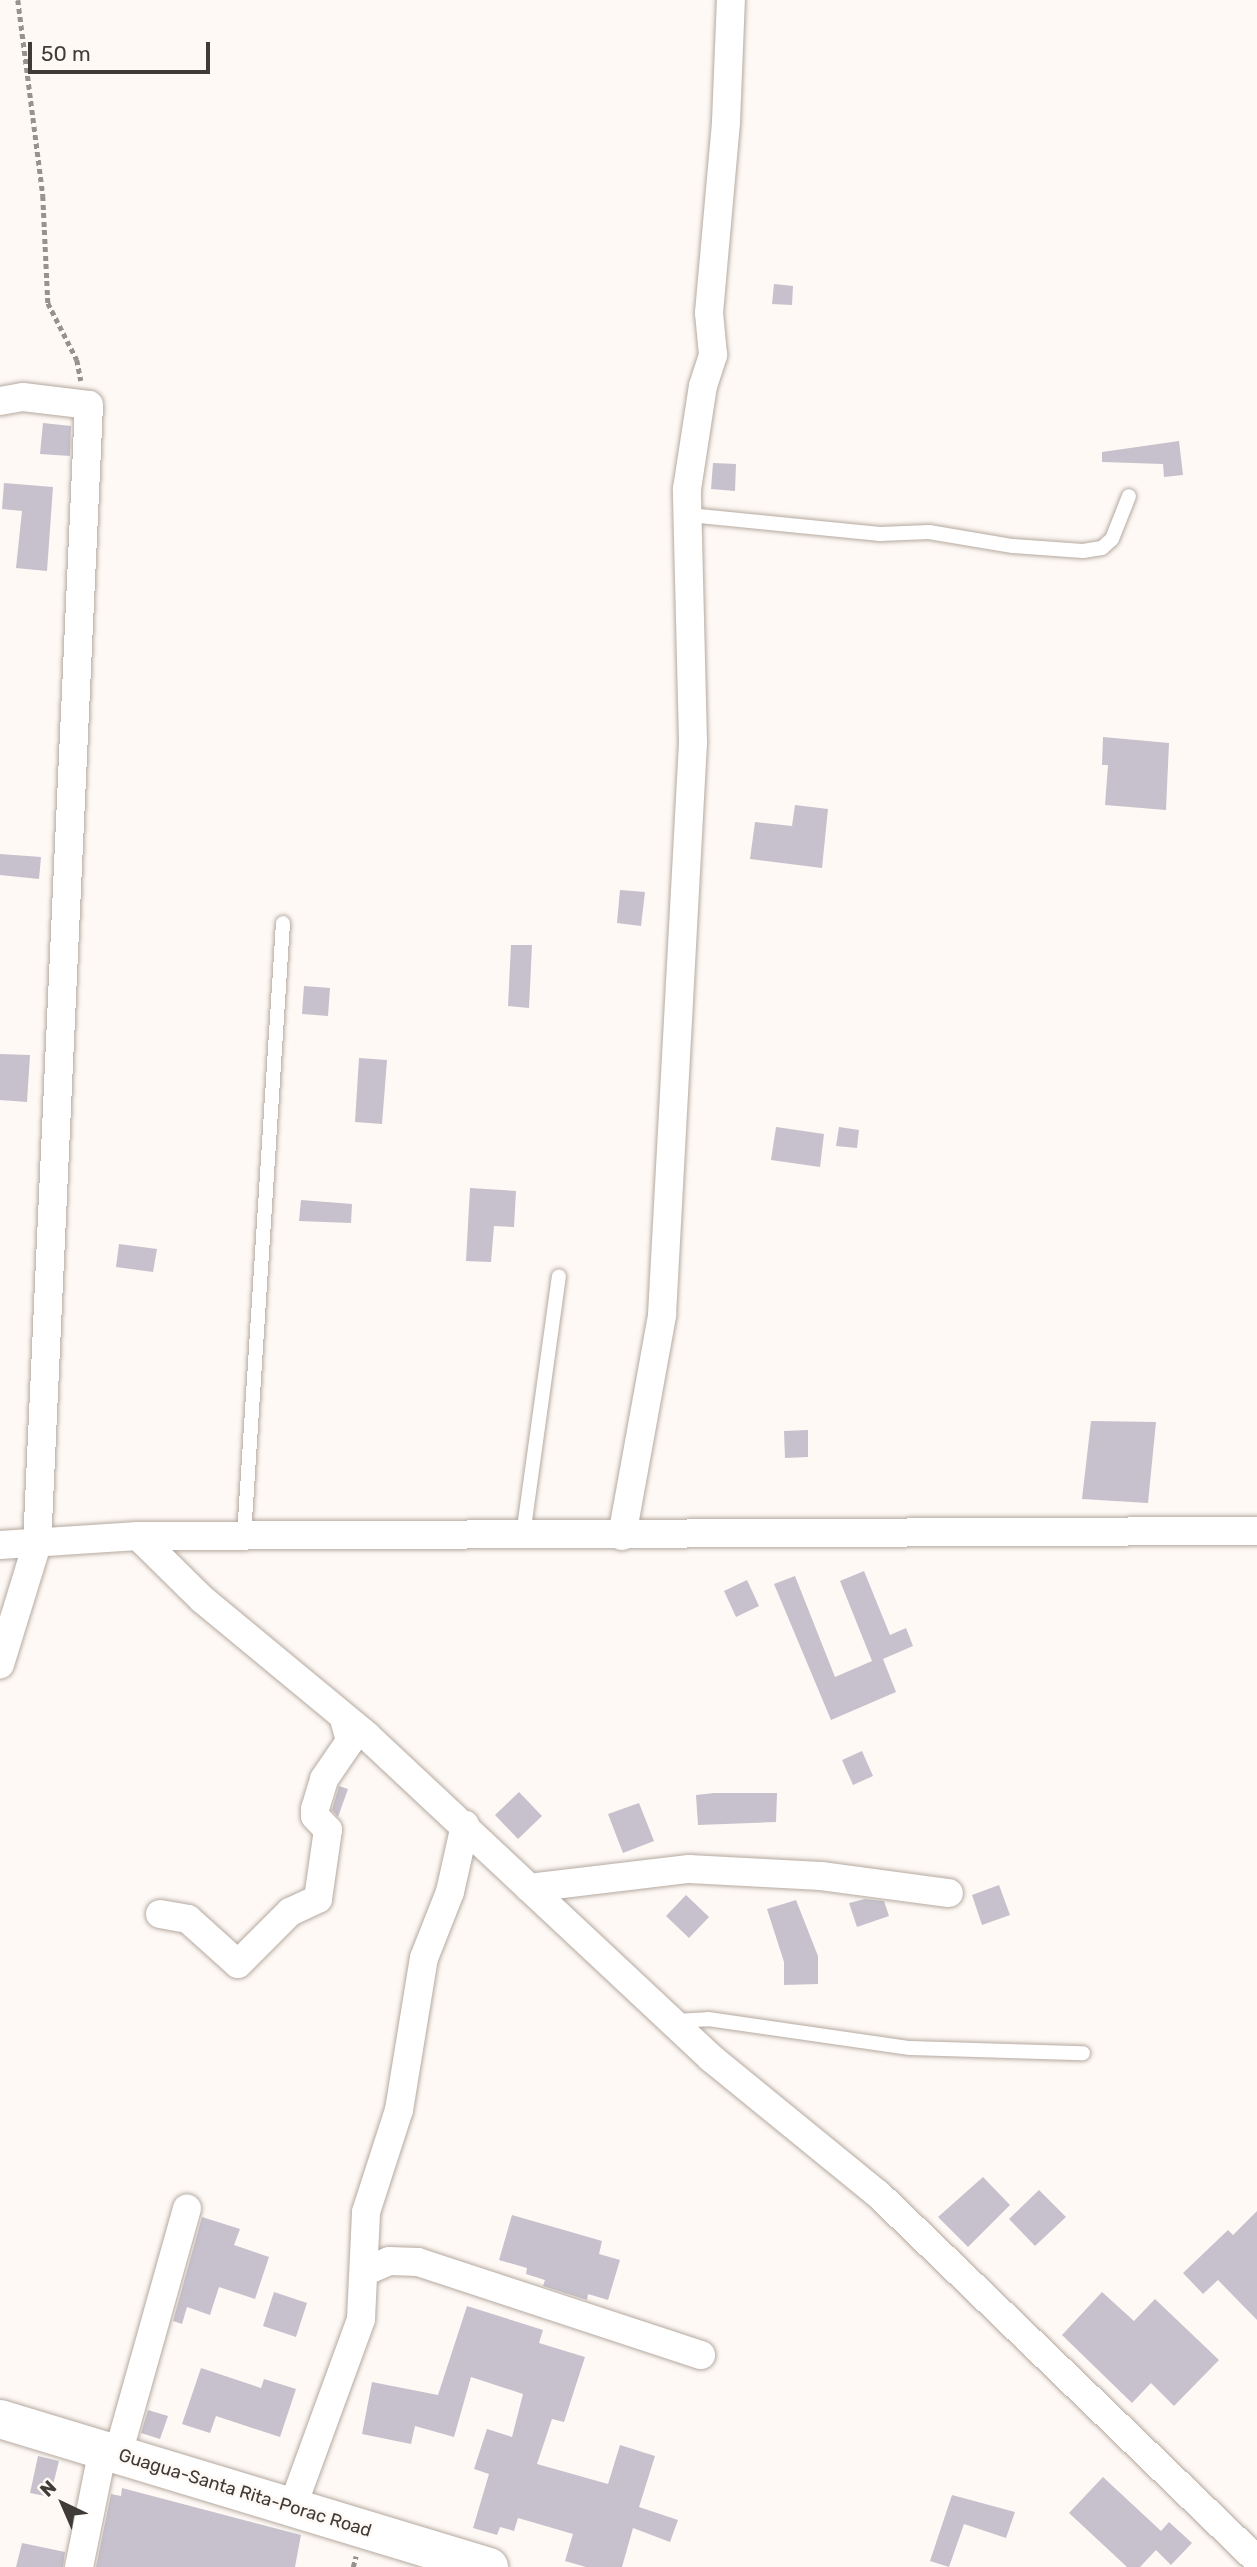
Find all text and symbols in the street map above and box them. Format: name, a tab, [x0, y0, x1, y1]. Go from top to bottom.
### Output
scale bar	[32, 28, 214, 72]
text: 50 m	[41, 41, 91, 66]
street label: Guagua-Santa Rita-Porac Road	[116, 2444, 374, 2542]
north arrow	[28, 2469, 98, 2539]
text: N	[35, 2476, 61, 2502]

